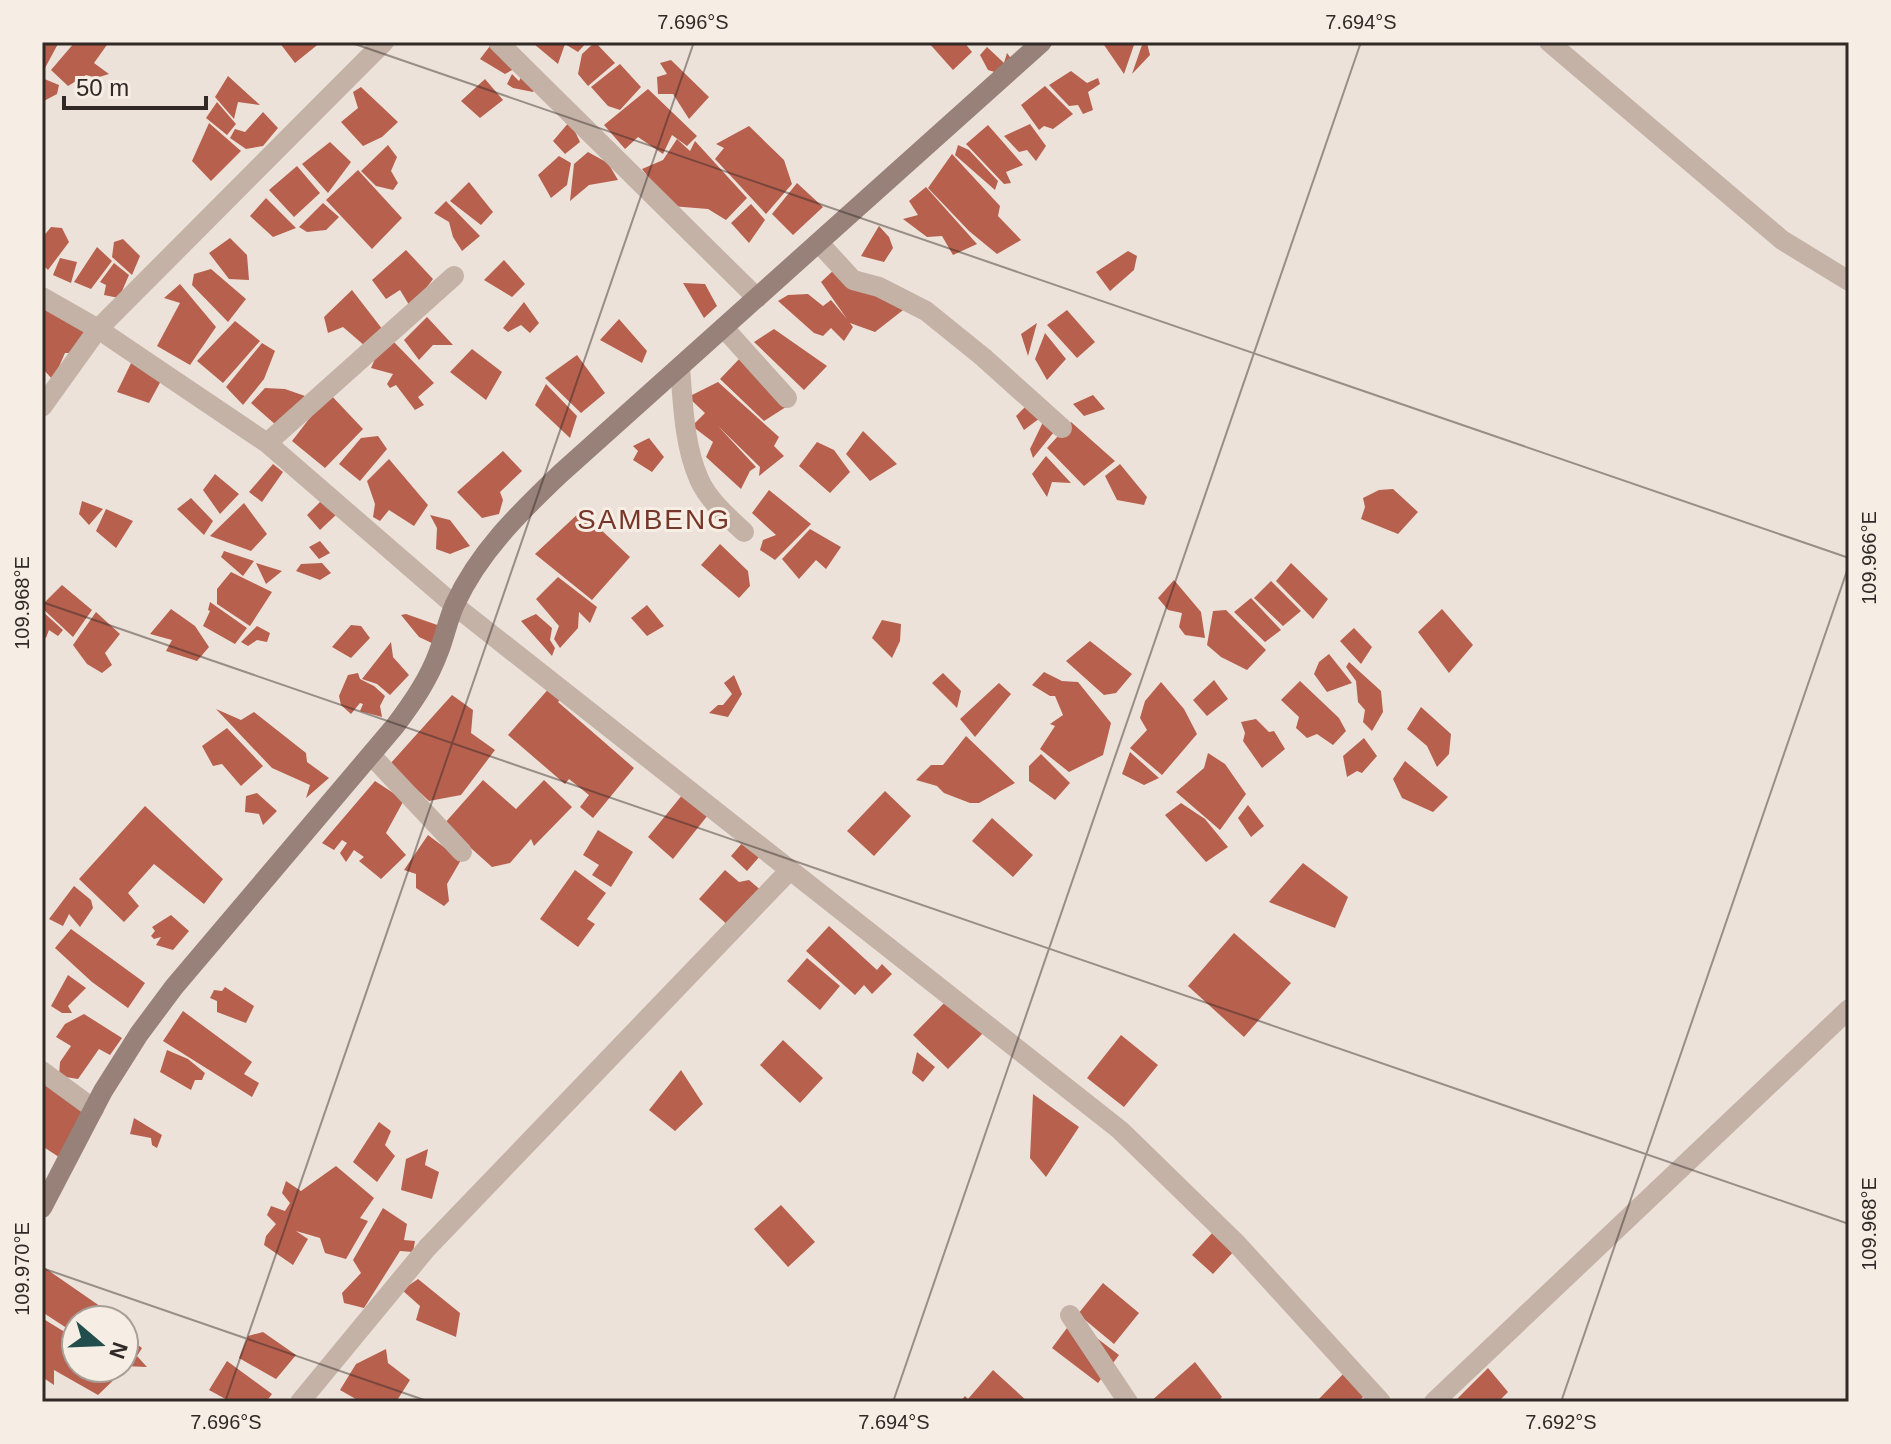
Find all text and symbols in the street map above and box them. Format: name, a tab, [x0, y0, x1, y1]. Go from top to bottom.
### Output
text: 7.696°S	[657, 11, 729, 33]
text: 7.694°S	[1325, 11, 1397, 33]
scale bar	[64, 60, 206, 110]
text: 50 m	[76, 74, 129, 101]
district label: SAMBENG	[577, 504, 731, 535]
text: 109.966°E	[1858, 511, 1880, 605]
text: 109.968°E	[11, 556, 33, 650]
text: 109.968°E	[1858, 1177, 1880, 1271]
text: 109.970°E	[11, 1222, 33, 1316]
north arrow	[60, 1304, 140, 1384]
text: N	[104, 1339, 133, 1362]
text: 7.696°S	[190, 1411, 262, 1433]
text: 7.694°S	[858, 1411, 930, 1433]
text: 7.692°S	[1525, 1411, 1597, 1433]

